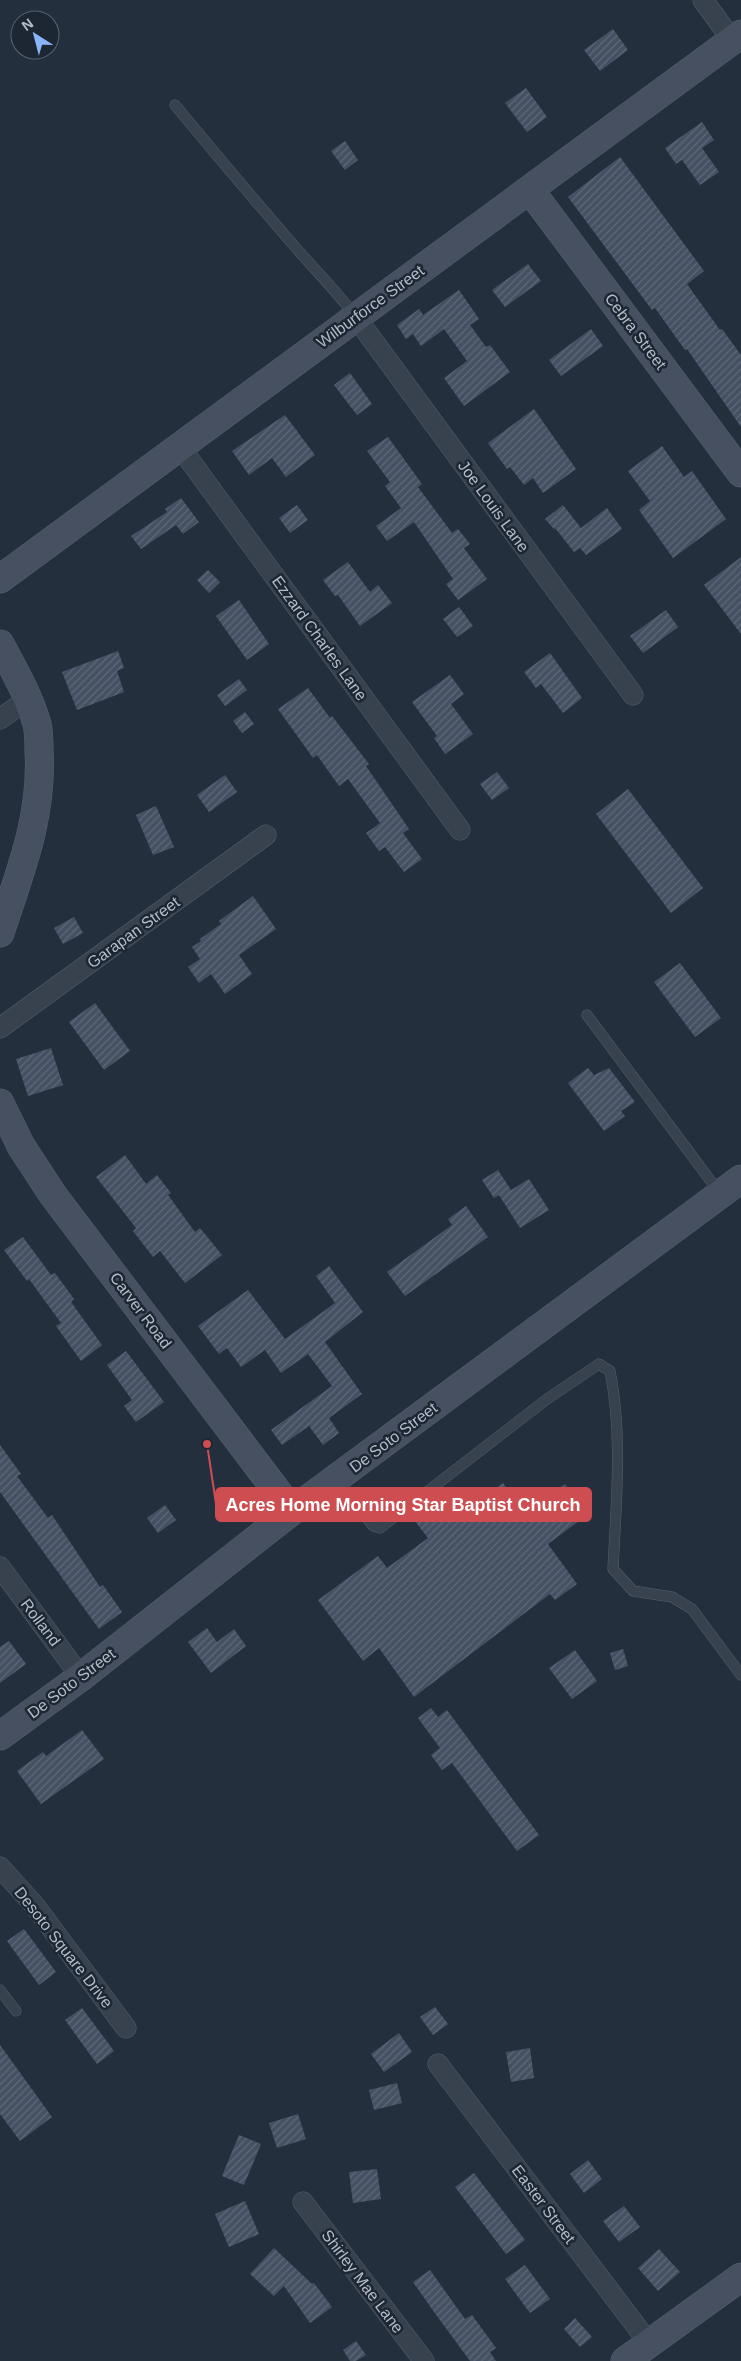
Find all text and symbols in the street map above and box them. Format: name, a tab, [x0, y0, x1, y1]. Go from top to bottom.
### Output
north arrow	[10, 10, 60, 60]
text: N	[19, 15, 36, 34]
street label: Wilburforce Street	[314, 262, 428, 351]
street label: Cebra Street	[602, 290, 670, 373]
street label: Joe Louis Lane	[455, 457, 532, 555]
street label: Ezzard Charles Lane	[269, 573, 370, 704]
street label: Garapan Street	[84, 893, 183, 971]
street label: Carver Road	[107, 1269, 175, 1352]
street label: De Soto Street	[346, 1399, 441, 1476]
callout: Acres Home Morning Star Baptist Church	[216, 1488, 591, 1521]
text: Acres Home Morning Star Baptist Church	[225, 1495, 581, 1515]
street label: Rolland	[17, 1596, 64, 1649]
street label: De Soto Street	[24, 1645, 119, 1722]
street label: Desoto Square Drive	[11, 1884, 116, 2011]
street label: Easter Street	[509, 2162, 579, 2247]
street label: Shirley Mae Lane	[318, 2226, 407, 2336]

